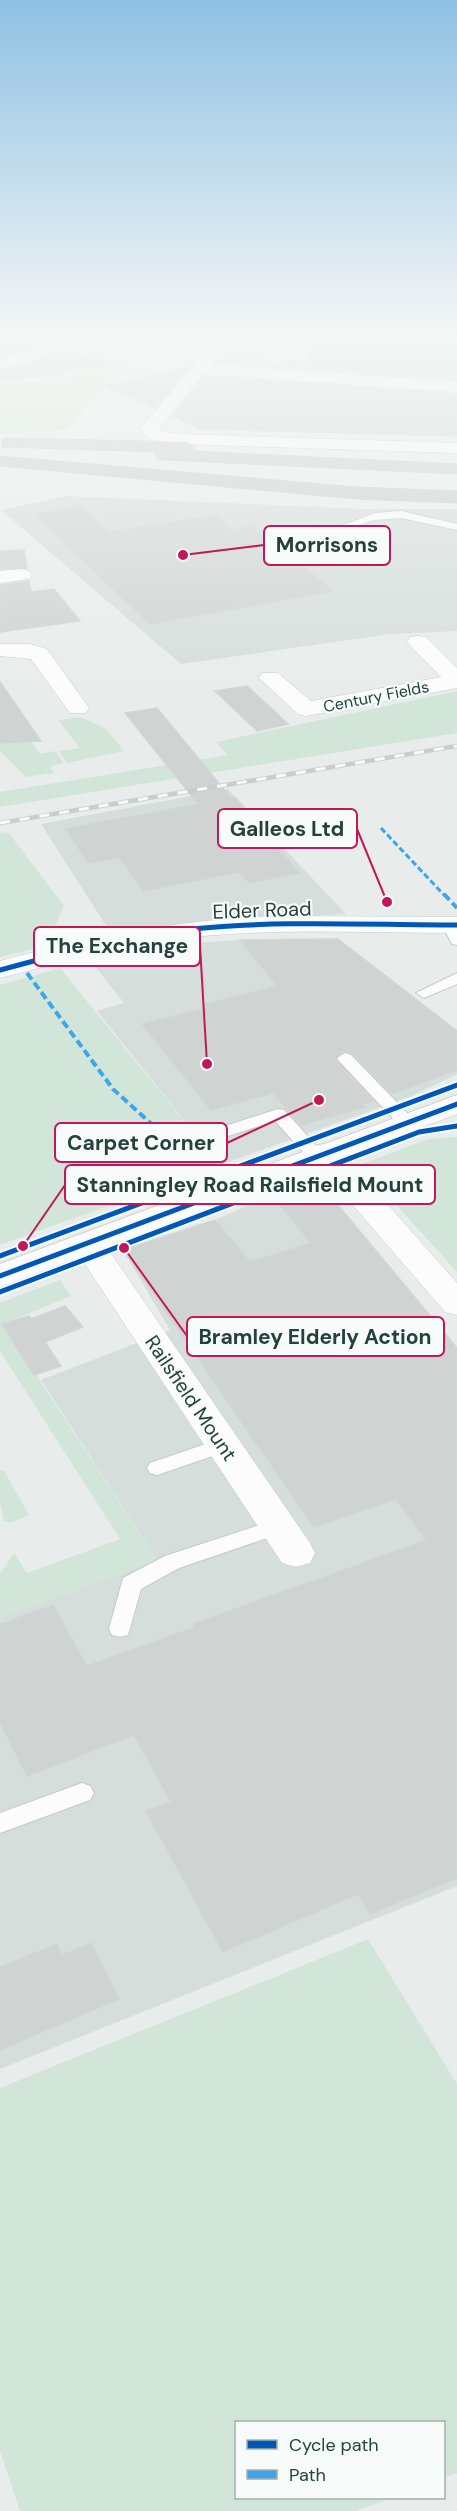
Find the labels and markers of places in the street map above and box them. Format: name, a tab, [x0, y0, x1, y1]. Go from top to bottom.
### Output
callout: Morrisons	[264, 526, 390, 565]
callout: Galleos Ltd	[218, 809, 357, 848]
callout: The Exchange	[34, 927, 200, 966]
callout: Carpet Corner	[55, 1123, 227, 1162]
callout: Stanningley Road Railsfield Mount	[65, 1165, 435, 1204]
callout: Bramley Elderly Action	[187, 1317, 444, 1356]

